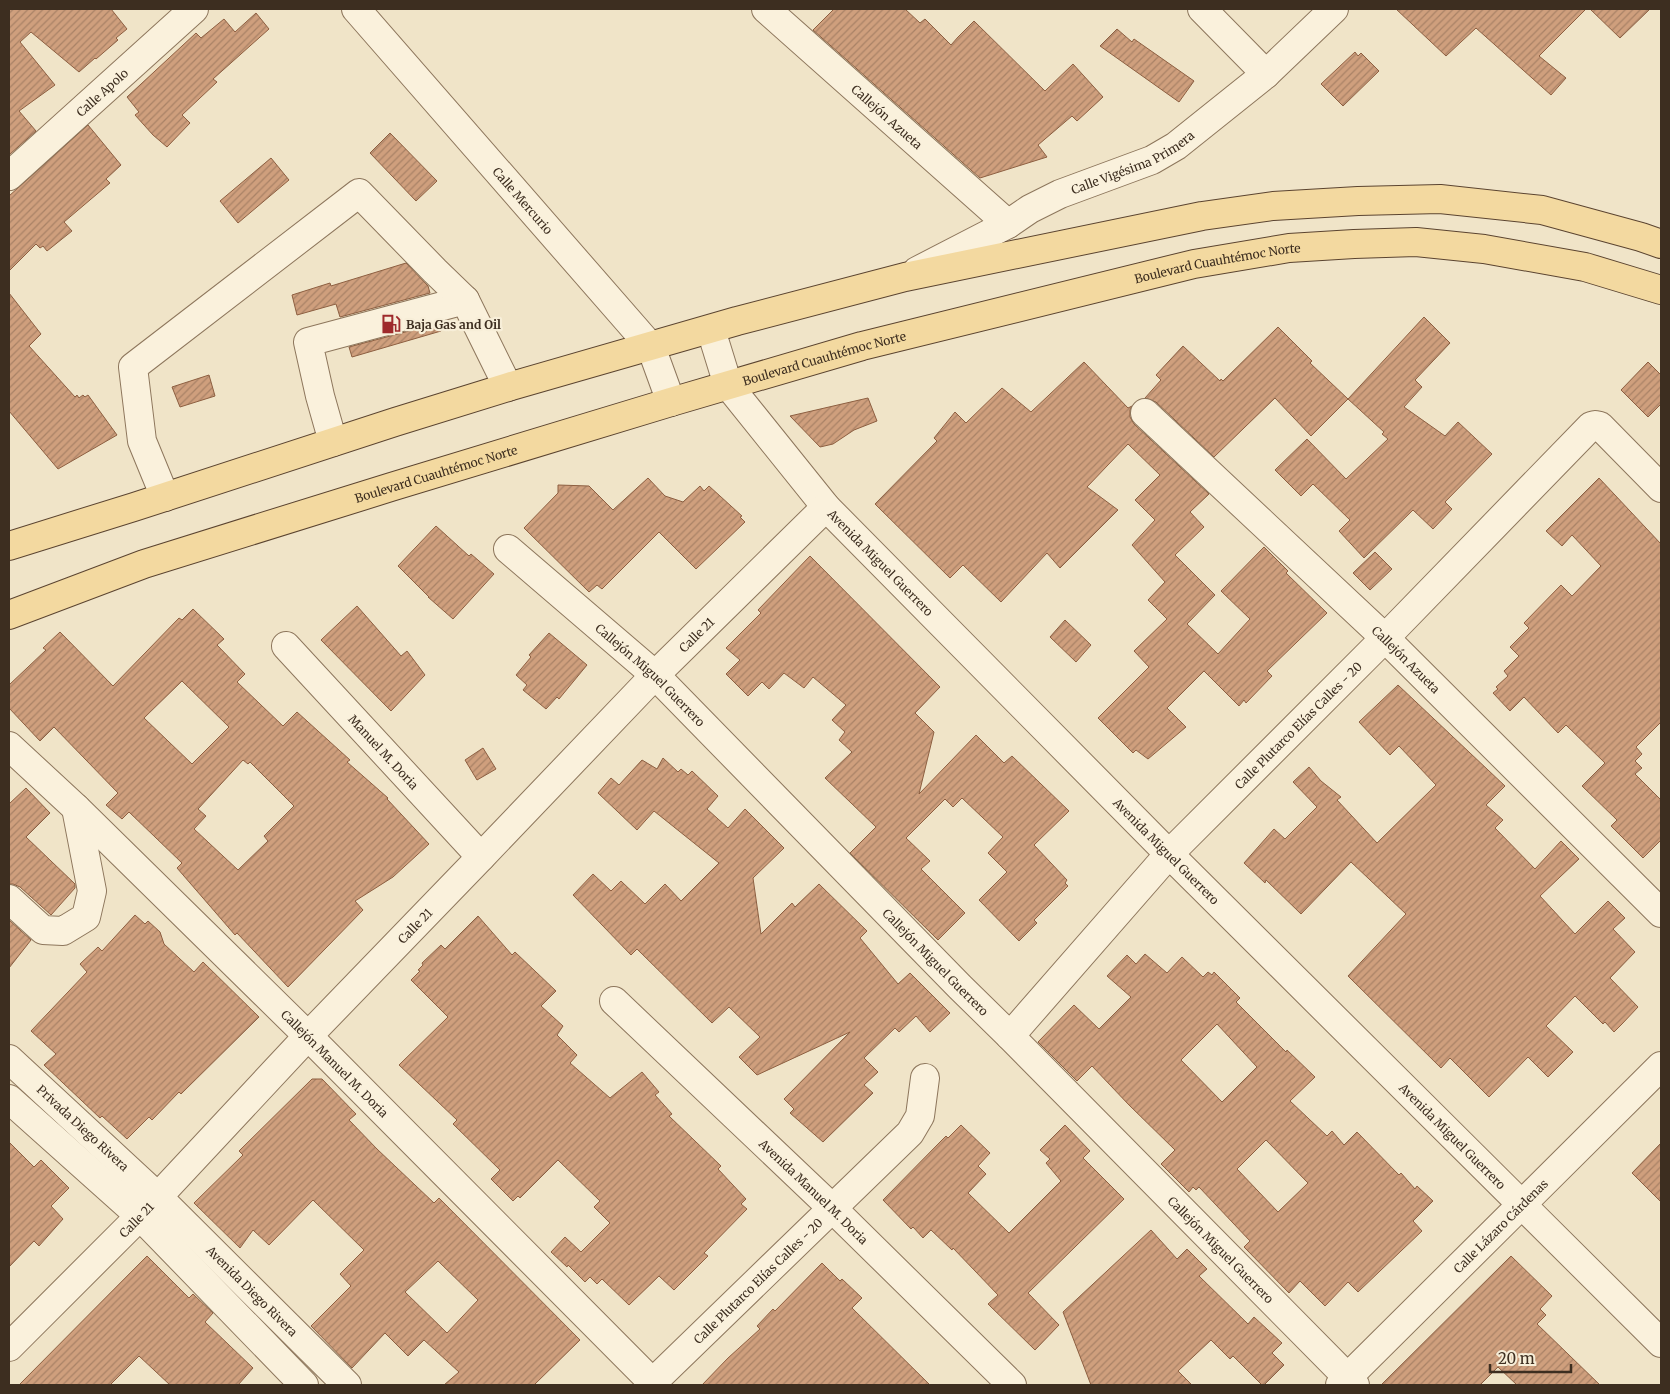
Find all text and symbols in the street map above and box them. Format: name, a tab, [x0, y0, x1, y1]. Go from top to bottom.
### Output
street label: Calle Apolo	[73, 65, 131, 119]
street label: Callejón Azueta	[849, 81, 926, 152]
street label: Calle Vigésima Primera	[1069, 127, 1197, 197]
street label: Calle Mercurio	[490, 164, 556, 237]
street label: Boulevard Cuauhtémoc Norte	[1133, 240, 1301, 286]
fuel station icon: Baja Gas and Oil	[380, 313, 402, 335]
place label: Baja Gas and Oil	[406, 317, 501, 332]
street label: Boulevard Cuauhtémoc Norte	[741, 328, 907, 388]
street label: Boulevard Cuauhtémoc Norte	[353, 442, 519, 505]
street label: Avenida Miguel Guerrero	[824, 505, 937, 619]
street label: Calle 21	[676, 614, 717, 655]
street label: Callejón Miguel Guerrero	[593, 620, 708, 729]
street label: Callejón Azueta	[1369, 622, 1444, 697]
street label: Calle Plutarco Elías Calles - 20	[1231, 658, 1365, 792]
street label: Manuel M. Doria	[346, 711, 422, 793]
street label: Avenida Miguel Guerrero	[1110, 794, 1222, 907]
street label: Calle 21	[394, 904, 435, 946]
street label: Callejón Miguel Guerrero	[880, 905, 992, 1018]
street label: Callejón Manuel M. Doria	[278, 1007, 392, 1121]
street label: Avenida Miguel Guerrero	[1396, 1079, 1509, 1192]
street label: Privada Diego Rivera	[34, 1081, 133, 1174]
street label: Avenida Manuel M. Doria	[756, 1135, 872, 1247]
street label: Calle Lázaro Cárdenas	[1450, 1176, 1551, 1276]
street label: Callejón Miguel Guerrero	[1165, 1193, 1277, 1306]
street label: Calle 21	[116, 1199, 157, 1240]
street label: Calle Plutarco Elías Calles - 20	[690, 1215, 826, 1346]
street label: Avenida Diego Rivera	[203, 1242, 301, 1340]
scale bar	[1490, 1342, 1571, 1374]
text: 20 m	[1498, 1349, 1535, 1368]

